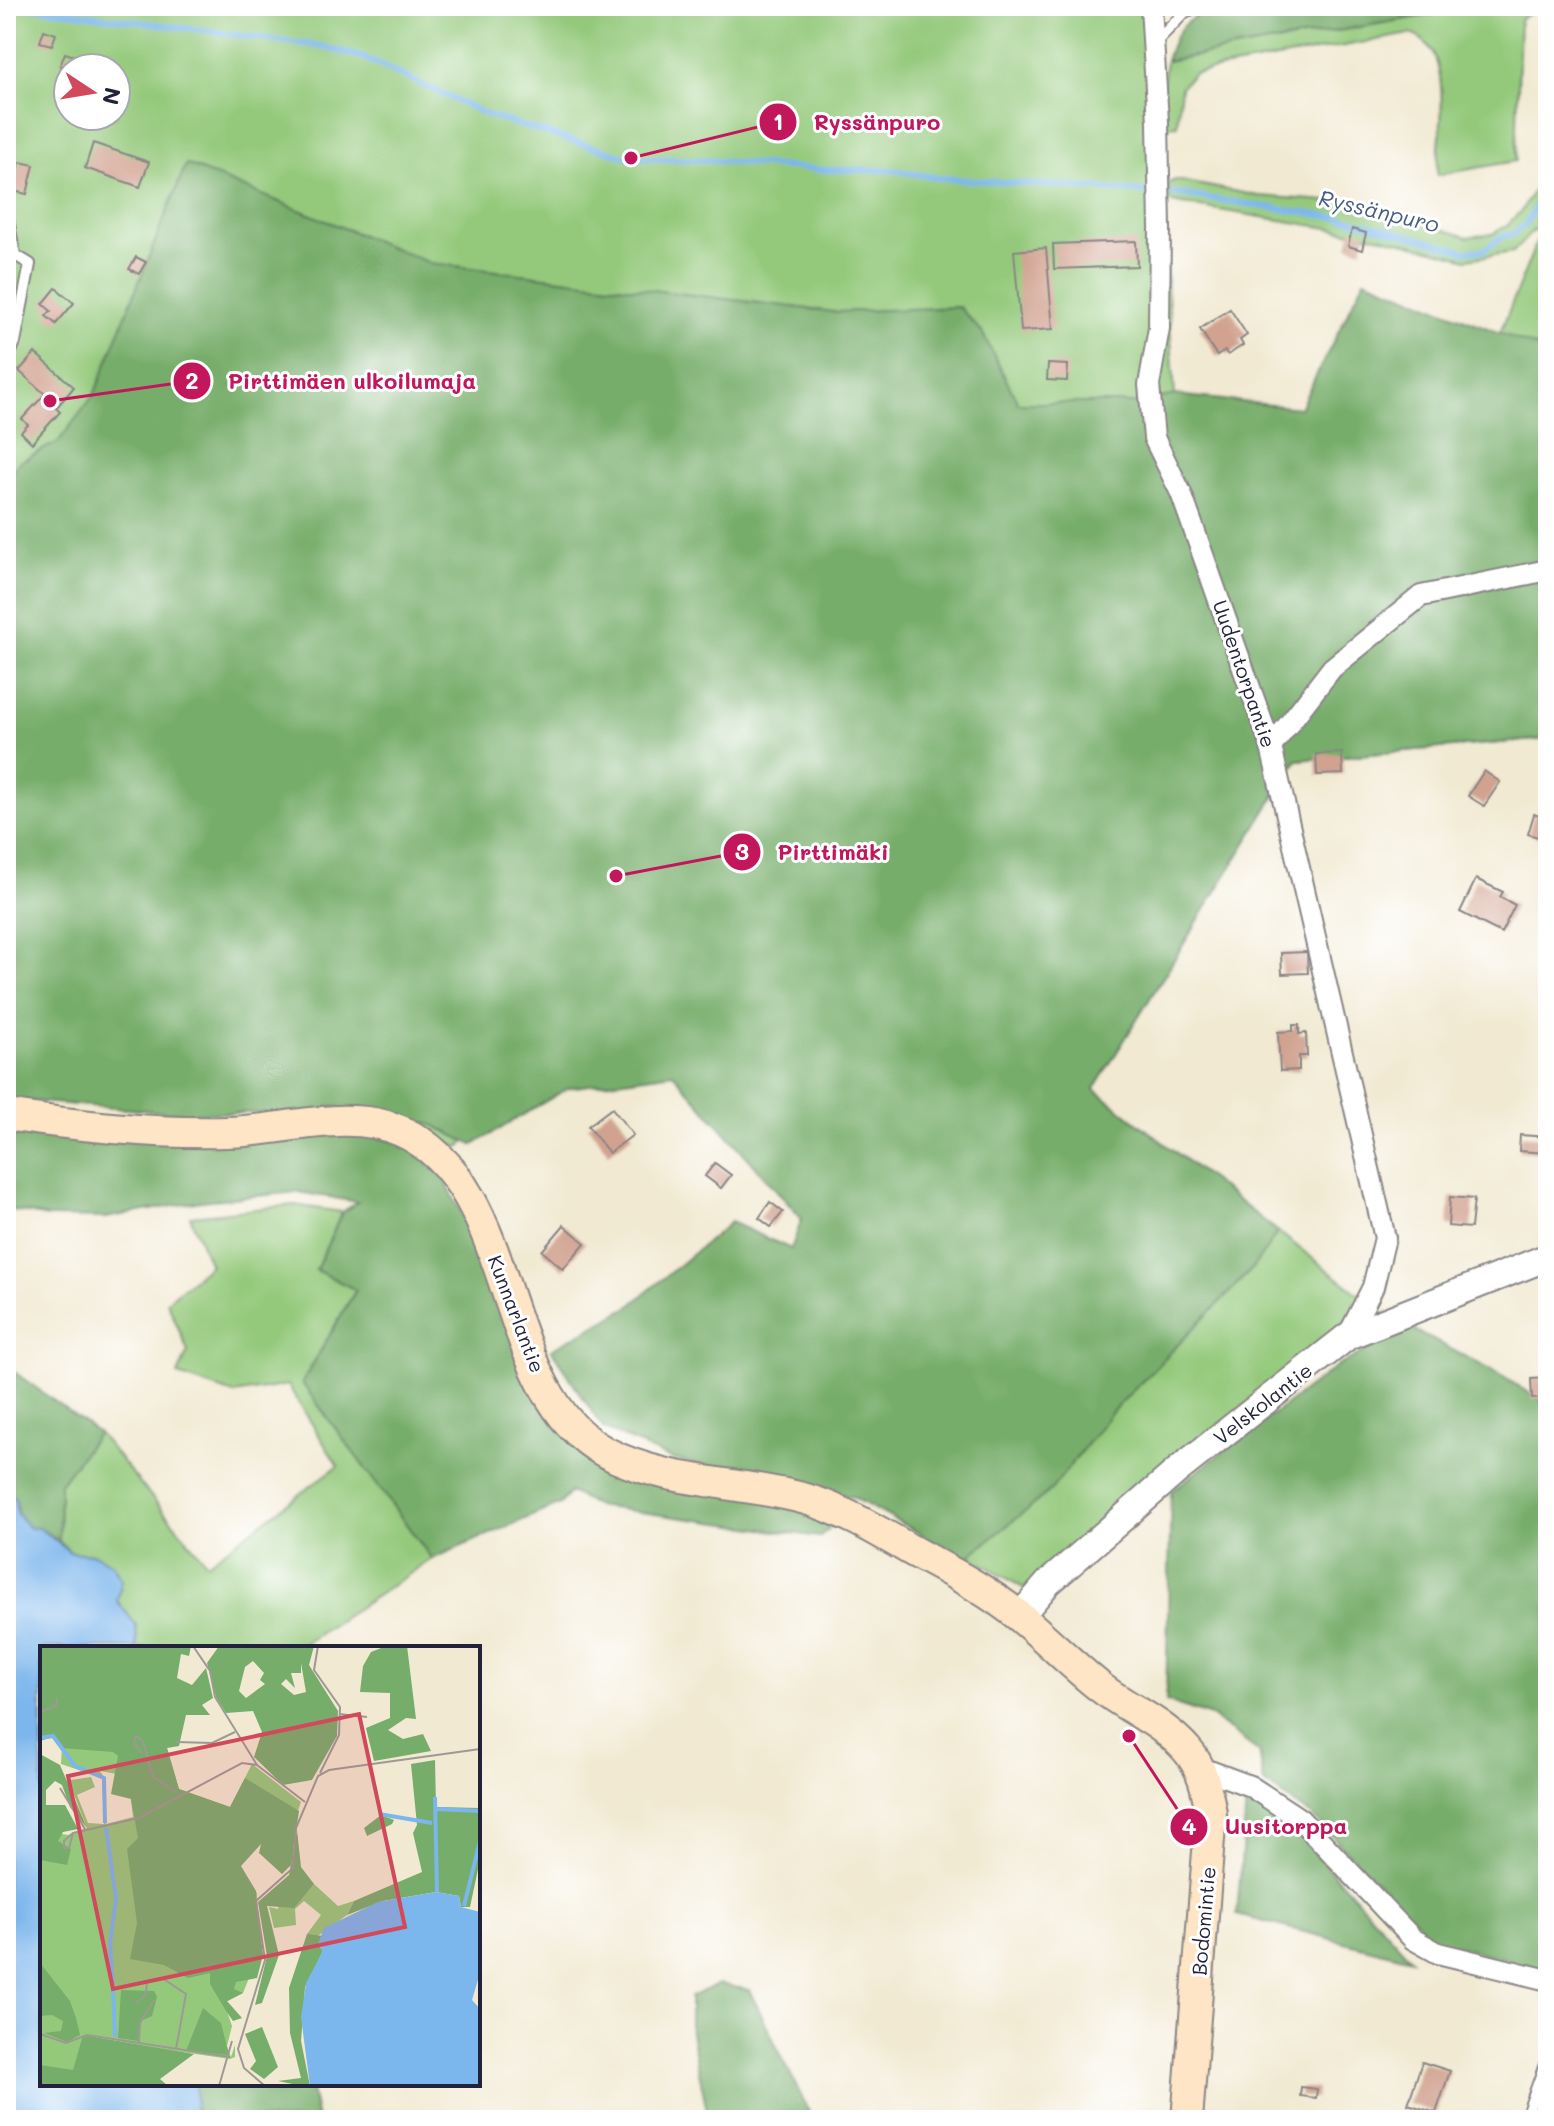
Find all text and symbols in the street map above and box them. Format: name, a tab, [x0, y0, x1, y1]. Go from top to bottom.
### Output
north arrow	[52, 52, 132, 132]
text: N	[96, 85, 128, 107]
callout: Ryssänpuro	[758, 99, 956, 145]
text: 1	[773, 105, 783, 136]
text: Ryssänpuro	[814, 107, 940, 136]
water label: Ryssänpuro	[1316, 183, 1442, 238]
callout: Pirttimäen ulkoilumaja	[172, 358, 492, 404]
text: 2	[185, 364, 199, 395]
text: Pirttimäen ulkoilumaja	[228, 366, 476, 395]
street label: Uudentorpantie	[1208, 596, 1282, 751]
callout: Pirttimäki	[722, 829, 905, 875]
text: 3	[735, 835, 749, 866]
text: Pirttimäki	[777, 837, 889, 866]
street label: Kunnarlantie	[483, 1251, 551, 1376]
street label: Velskolantie	[1208, 1357, 1317, 1450]
inset map	[40, 1646, 480, 2086]
callout: Uusitorppa	[1169, 1804, 1364, 1850]
text: 4	[1181, 1810, 1197, 1841]
text: Uusitorppa	[1225, 1811, 1347, 1840]
street label: Bodomintie	[1185, 1865, 1221, 1976]

